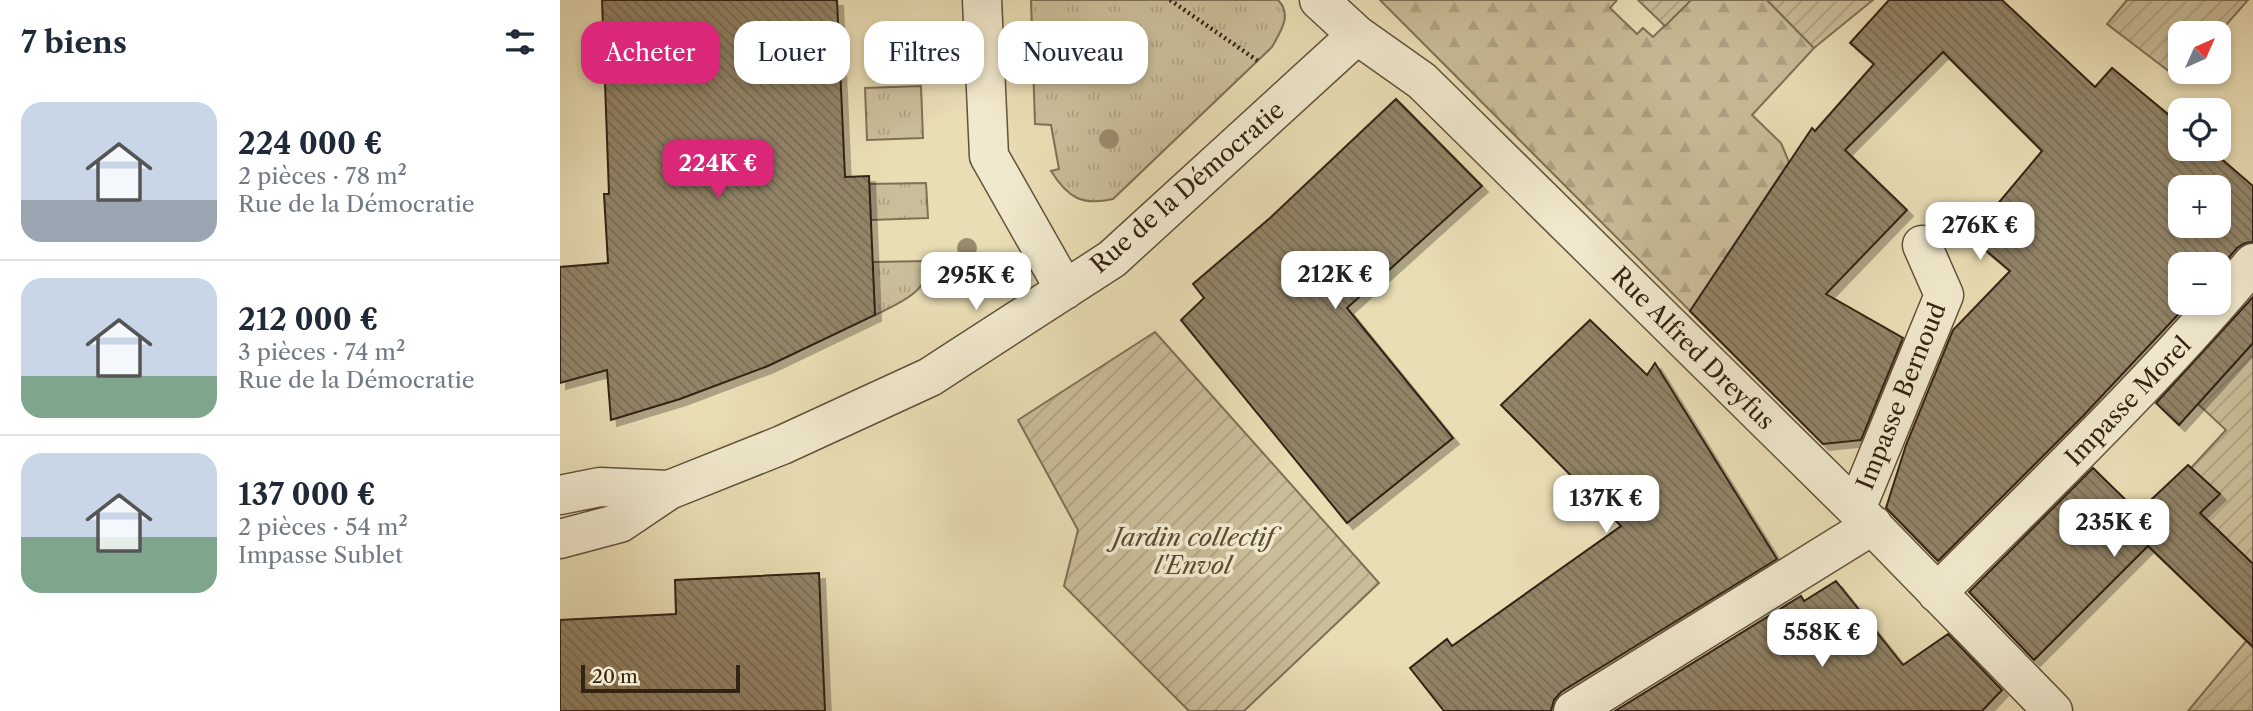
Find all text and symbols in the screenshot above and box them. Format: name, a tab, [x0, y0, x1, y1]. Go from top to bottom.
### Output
chip: Acheter	[581, 21, 720, 84]
chip: Louer	[734, 21, 850, 84]
chip: Filtres	[864, 21, 984, 84]
chip: Nouveau	[998, 21, 1148, 84]
north arrow	[2168, 21, 2231, 84]
map controls	[2168, 21, 2231, 315]
icon: filters	[501, 23, 539, 61]
text: 7 biens	[21, 24, 127, 61]
street label: Rue de la Démocratie	[1084, 95, 1290, 279]
button: locate	[2168, 98, 2231, 161]
text: 224 000 €	[238, 125, 383, 162]
icon: home	[77, 130, 161, 214]
pin: 224K €	[661, 140, 775, 200]
text: 224K €	[678, 149, 758, 177]
text: 2 pièces · 78 m²	[238, 162, 407, 190]
button: +	[2168, 175, 2231, 238]
text: Rue de la Démocratie	[238, 190, 475, 218]
pin: 276K €	[1923, 202, 2037, 262]
text: 276K €	[1942, 211, 2018, 239]
pin: 295K €	[919, 252, 1033, 312]
pin: 212K €	[1278, 252, 1392, 311]
button: −	[2168, 252, 2231, 315]
text: 212K €	[1297, 260, 1373, 288]
text: 295K €	[937, 261, 1015, 289]
street label: Rue Alfred Dreyfus	[1606, 261, 1780, 435]
street label: Impasse Bernoud	[1850, 298, 1952, 494]
text: 212 000 €	[238, 301, 378, 338]
icon: home	[77, 306, 161, 390]
street label: Impasse Morel	[2059, 330, 2197, 472]
text: 3 pièces · 74 m²	[238, 338, 405, 366]
text: Rue de la Démocratie	[238, 366, 475, 394]
text: 137 000 €	[238, 476, 376, 513]
pin: 137K €	[1549, 476, 1663, 535]
icon: home	[77, 481, 161, 565]
text: 137K €	[1569, 484, 1643, 512]
pin: 235K €	[2057, 500, 2171, 559]
text: 235K €	[2075, 508, 2153, 536]
text: 2 pièces · 54 m²	[238, 513, 408, 541]
park label: Jardin collectif l'Envol	[1106, 523, 1282, 580]
text: Impasse Sublet	[238, 541, 403, 569]
pin: 558K €	[1765, 610, 1879, 669]
text: 558K €	[1783, 618, 1861, 646]
scale bar	[581, 662, 740, 694]
text: 20 m	[592, 665, 638, 688]

